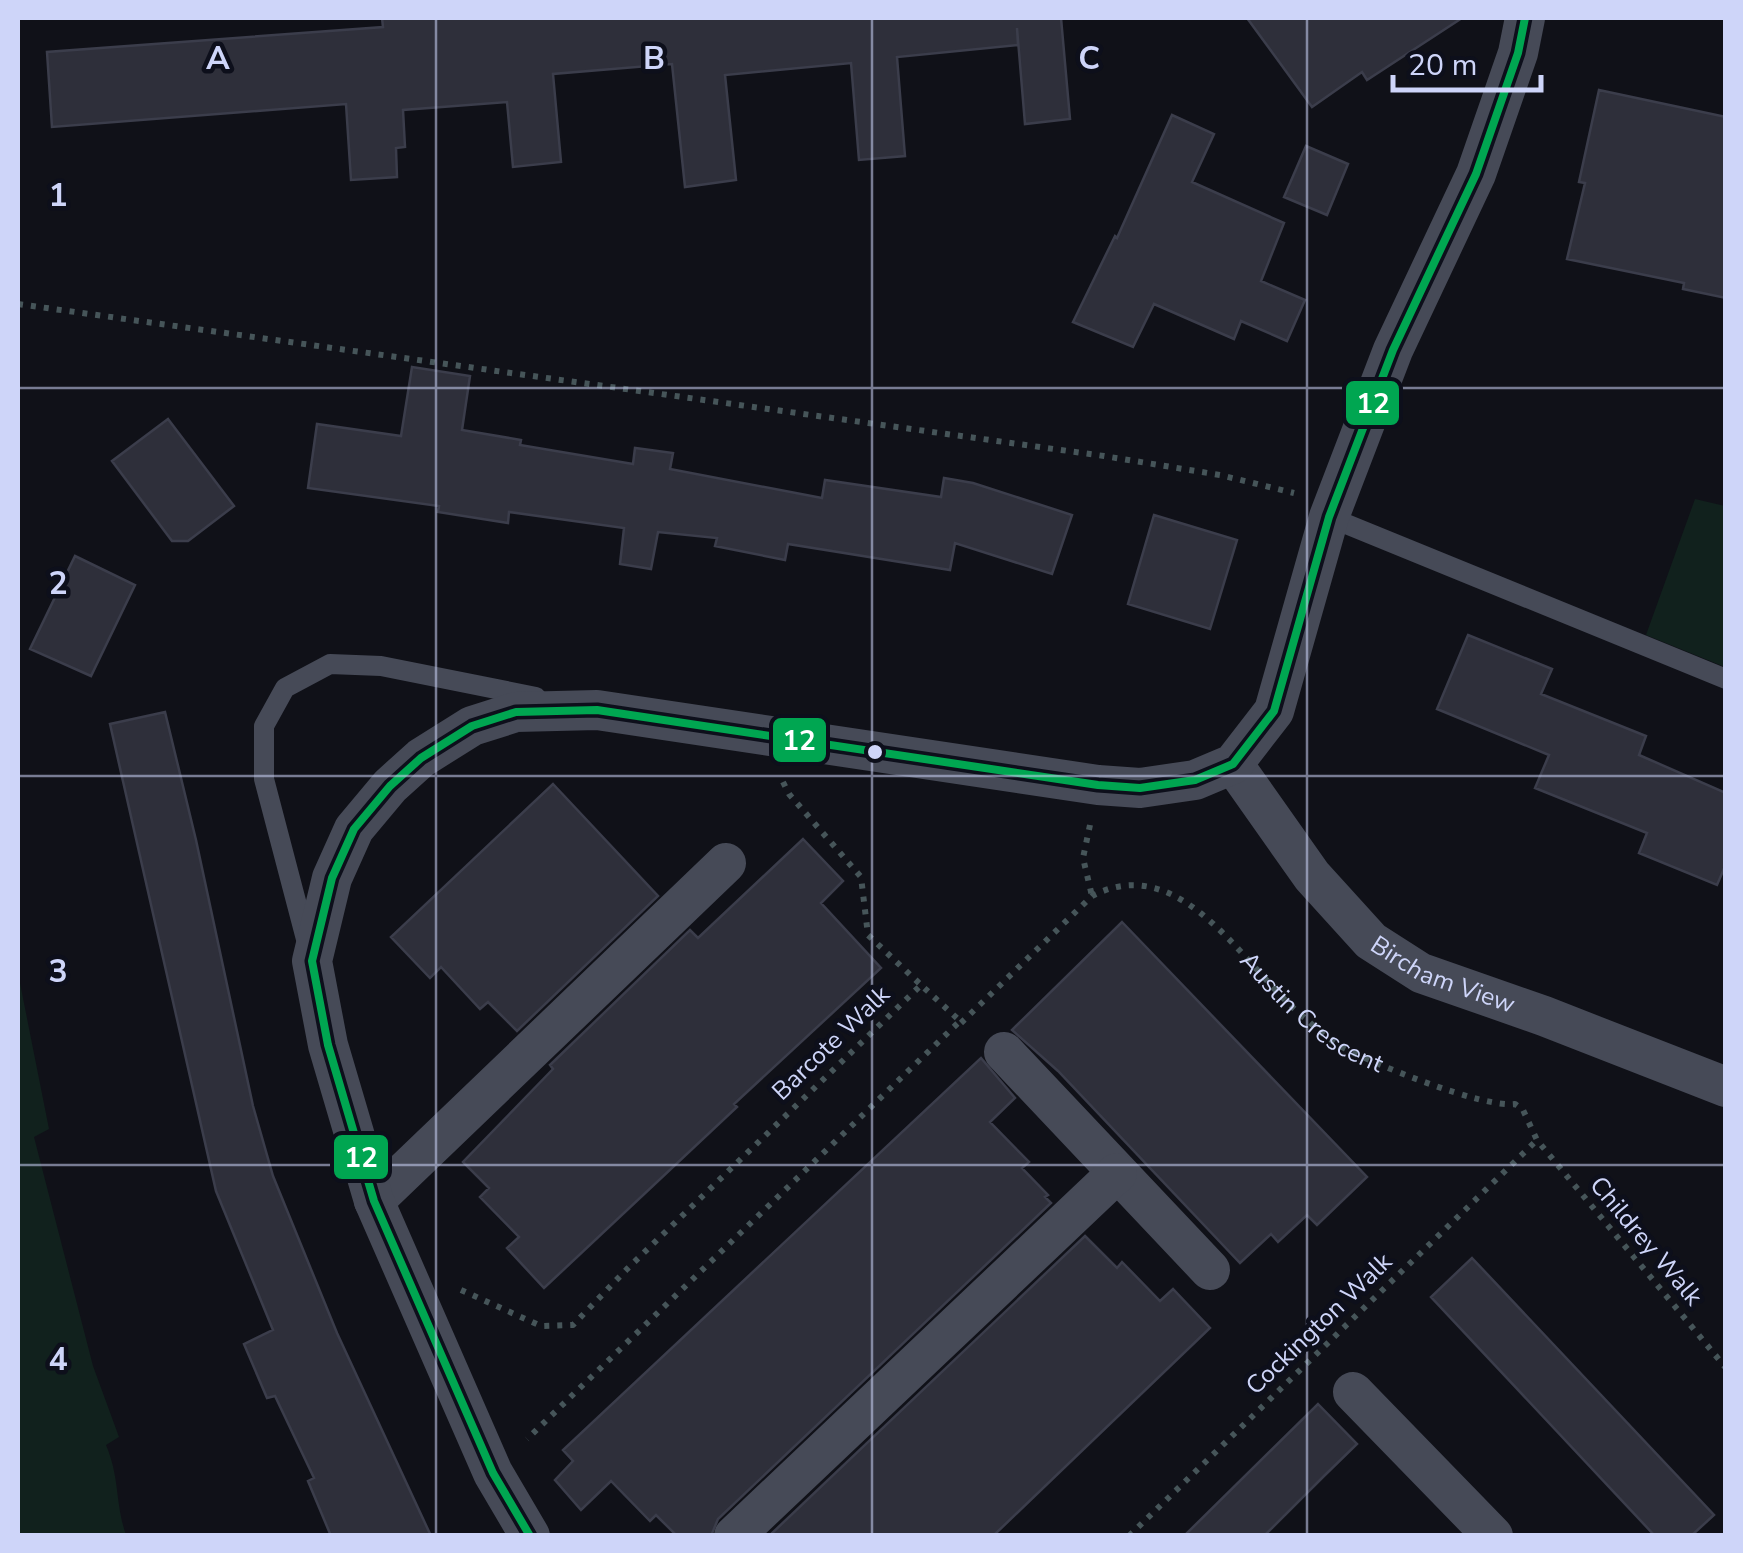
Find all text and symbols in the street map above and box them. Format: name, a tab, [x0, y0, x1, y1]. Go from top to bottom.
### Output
scale bar	[1393, 30, 1540, 92]
text: A	[206, 37, 230, 80]
text: B	[643, 37, 665, 80]
text: C	[1078, 37, 1100, 80]
text: 20 m	[1408, 45, 1477, 86]
text: 1	[48, 174, 68, 217]
line badge: 12	[1344, 379, 1401, 427]
text: 12	[1356, 385, 1390, 423]
text: 2	[48, 562, 68, 605]
line badge: 12	[771, 716, 828, 764]
text: 12	[782, 722, 816, 760]
unlabelled marker	[865, 742, 885, 762]
street label: Bircham View	[1364, 928, 1520, 1022]
street label: Austin Crescent	[1232, 944, 1389, 1081]
text: 3	[48, 950, 68, 993]
street label: Barcote Walk	[765, 978, 898, 1108]
line badge: 12	[332, 1133, 390, 1181]
text: 12	[344, 1139, 378, 1177]
street label: Childrey Walk	[1582, 1169, 1710, 1313]
street label: Cockington Walk	[1239, 1245, 1400, 1403]
text: 4	[48, 1338, 68, 1381]

